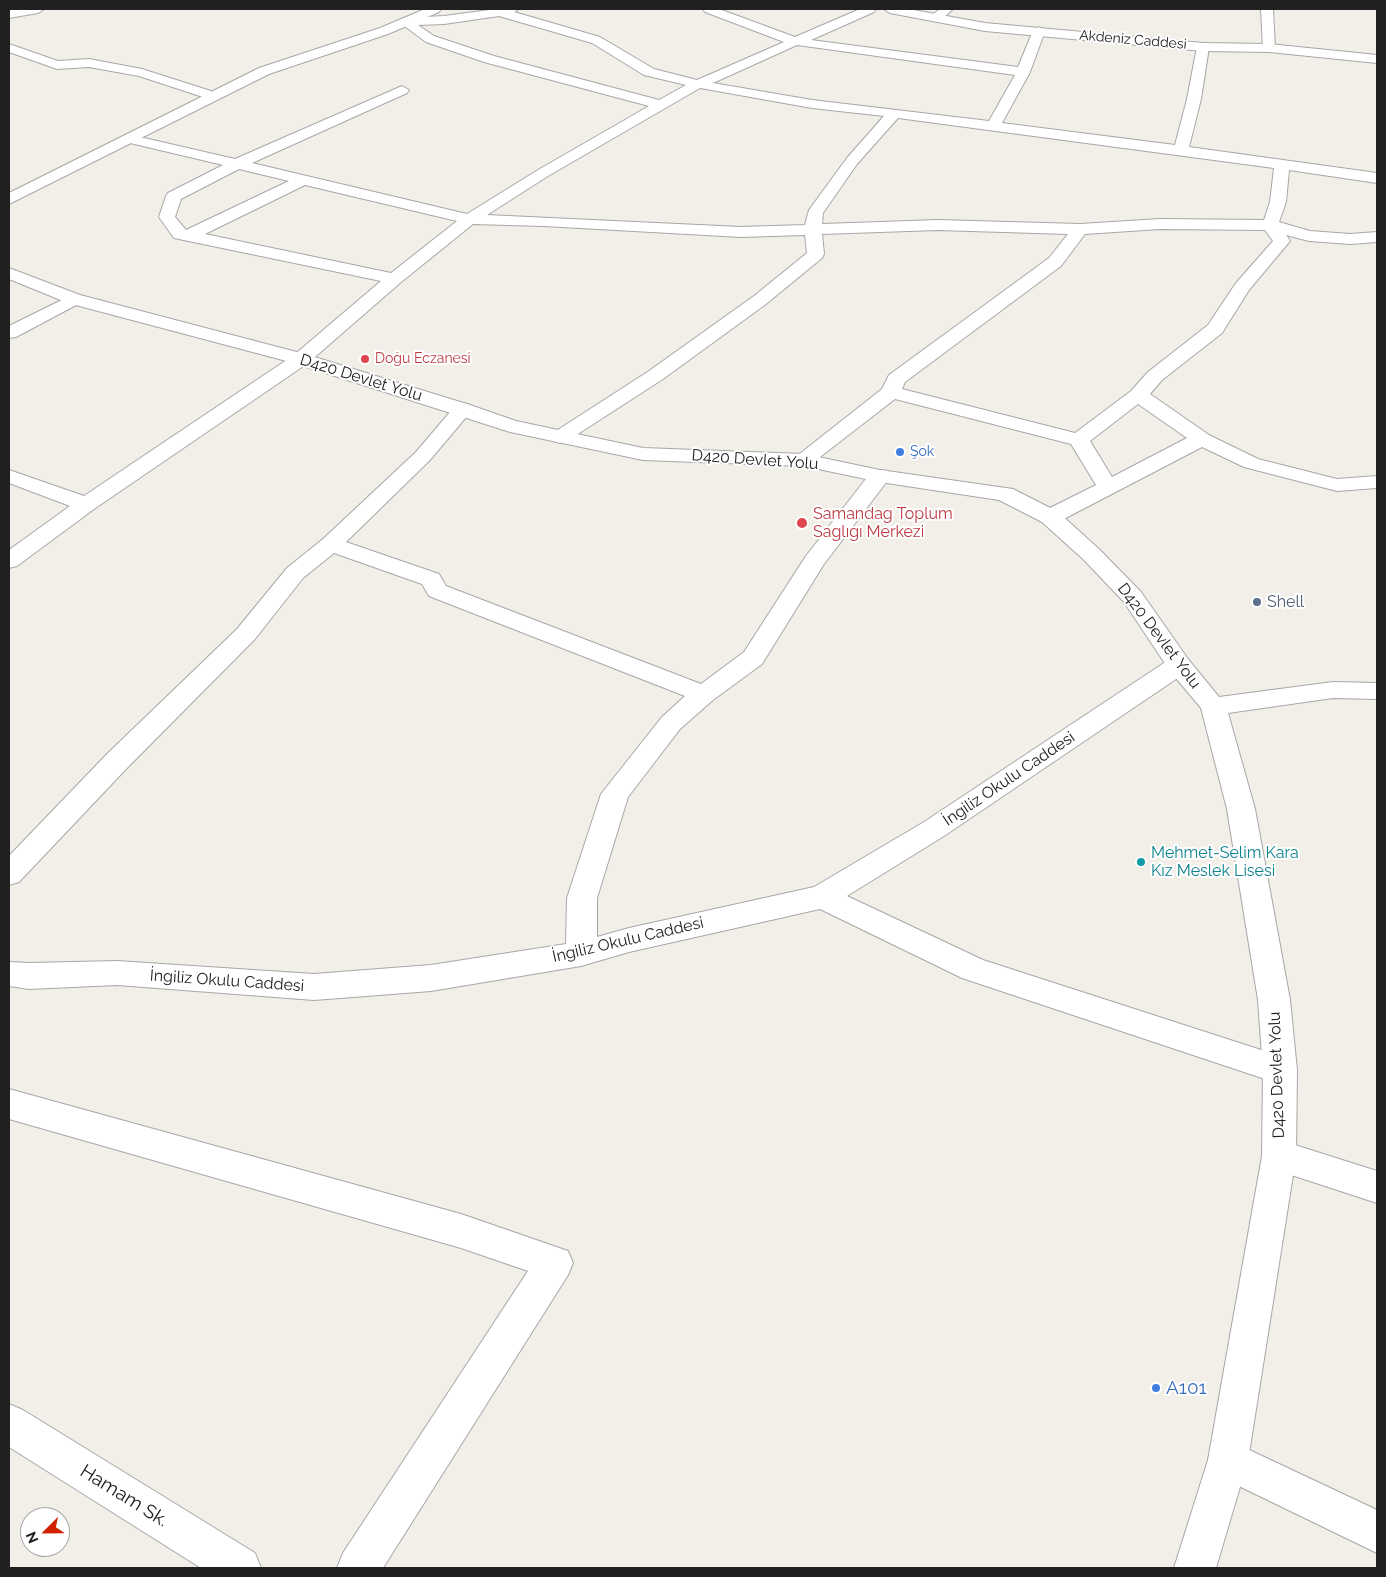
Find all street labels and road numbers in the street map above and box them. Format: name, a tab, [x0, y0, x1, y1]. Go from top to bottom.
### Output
street label: Akdeniz Caddesi	[1079, 27, 1187, 53]
street label: D420 Devlet Yolu	[298, 350, 424, 406]
street label: D420 Devlet Yolu	[691, 446, 819, 474]
street label: D420 Devlet Yolu	[1113, 580, 1205, 692]
street label: İngiliz Okulu Caddesi	[940, 728, 1078, 830]
street label: İngiliz Okulu Caddesi	[551, 913, 705, 967]
street label: İngiliz Okulu Caddesi	[149, 966, 305, 996]
street label: D420 Devlet Yolu	[1265, 1011, 1289, 1139]
street label: Hamam Sk.	[76, 1460, 172, 1532]

